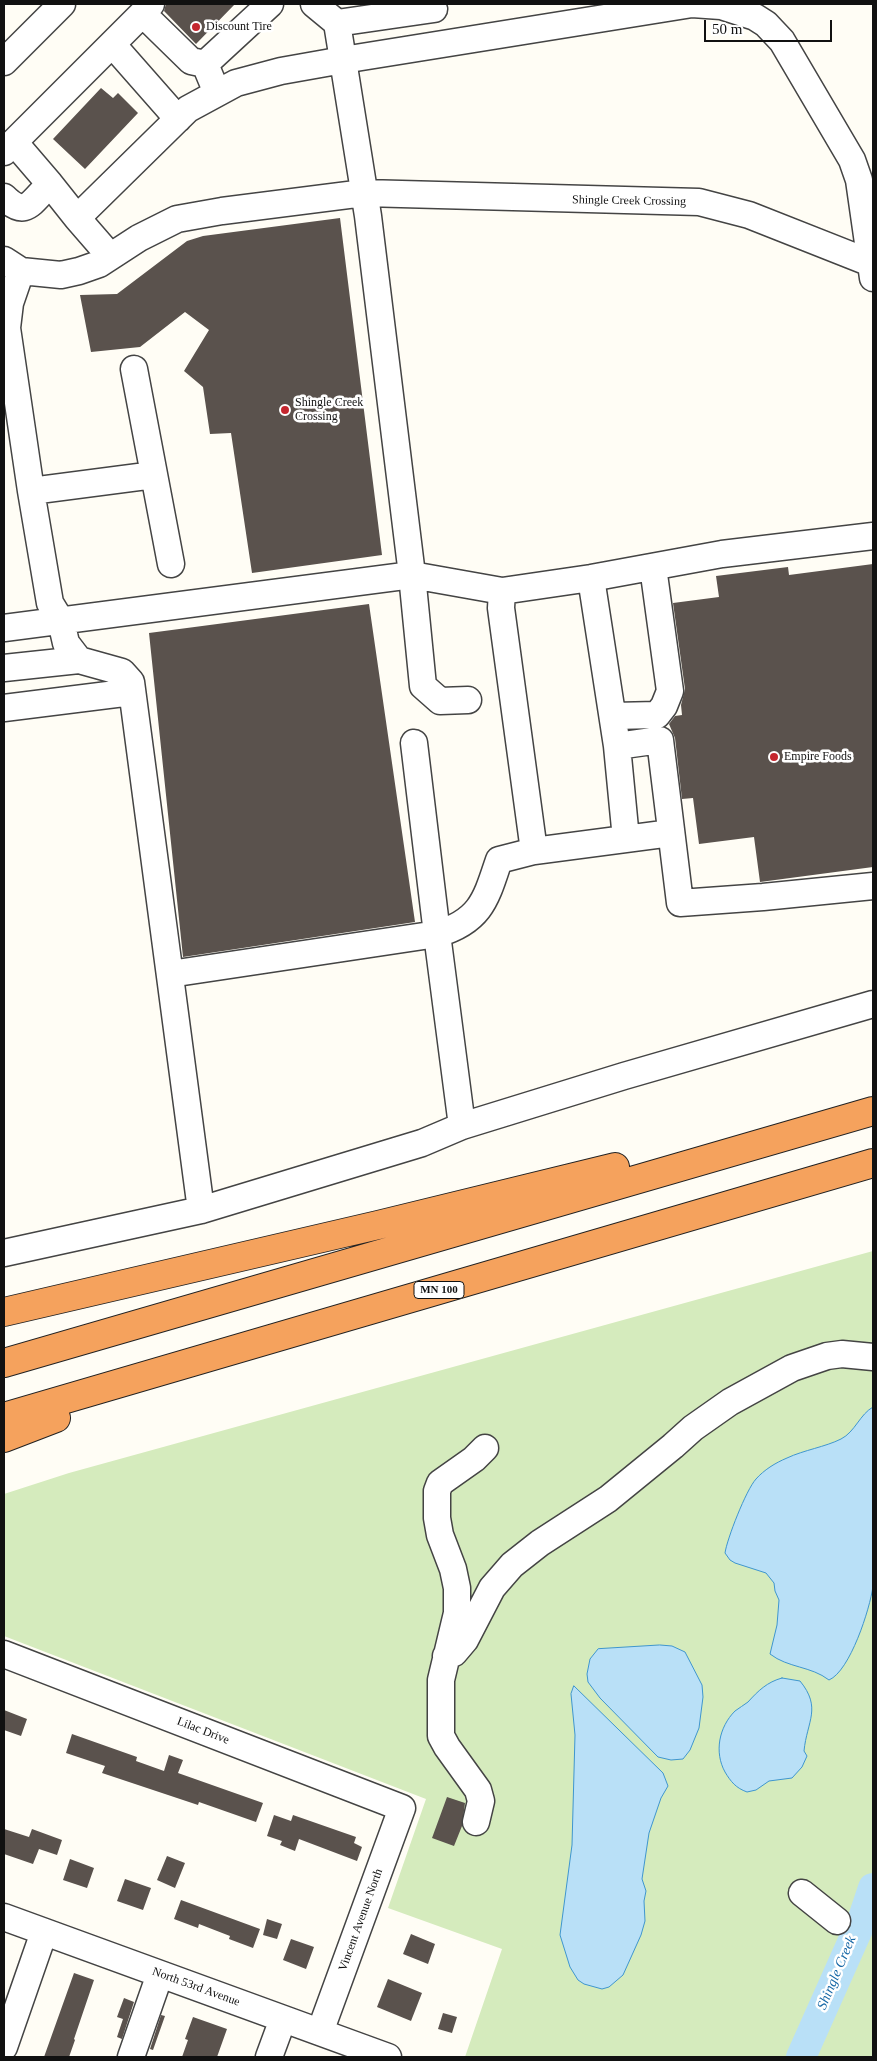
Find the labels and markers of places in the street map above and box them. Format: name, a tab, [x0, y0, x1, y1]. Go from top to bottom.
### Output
place label: Discount Tire	[206, 20, 272, 34]
marker: Discount Tire	[190, 21, 202, 33]
place label: Shingle Creek Crossing	[295, 396, 363, 424]
marker: Shingle Creek Crossing	[279, 404, 291, 416]
place label: Empire Foods	[784, 750, 852, 764]
marker: Empire Foods	[768, 751, 780, 763]

